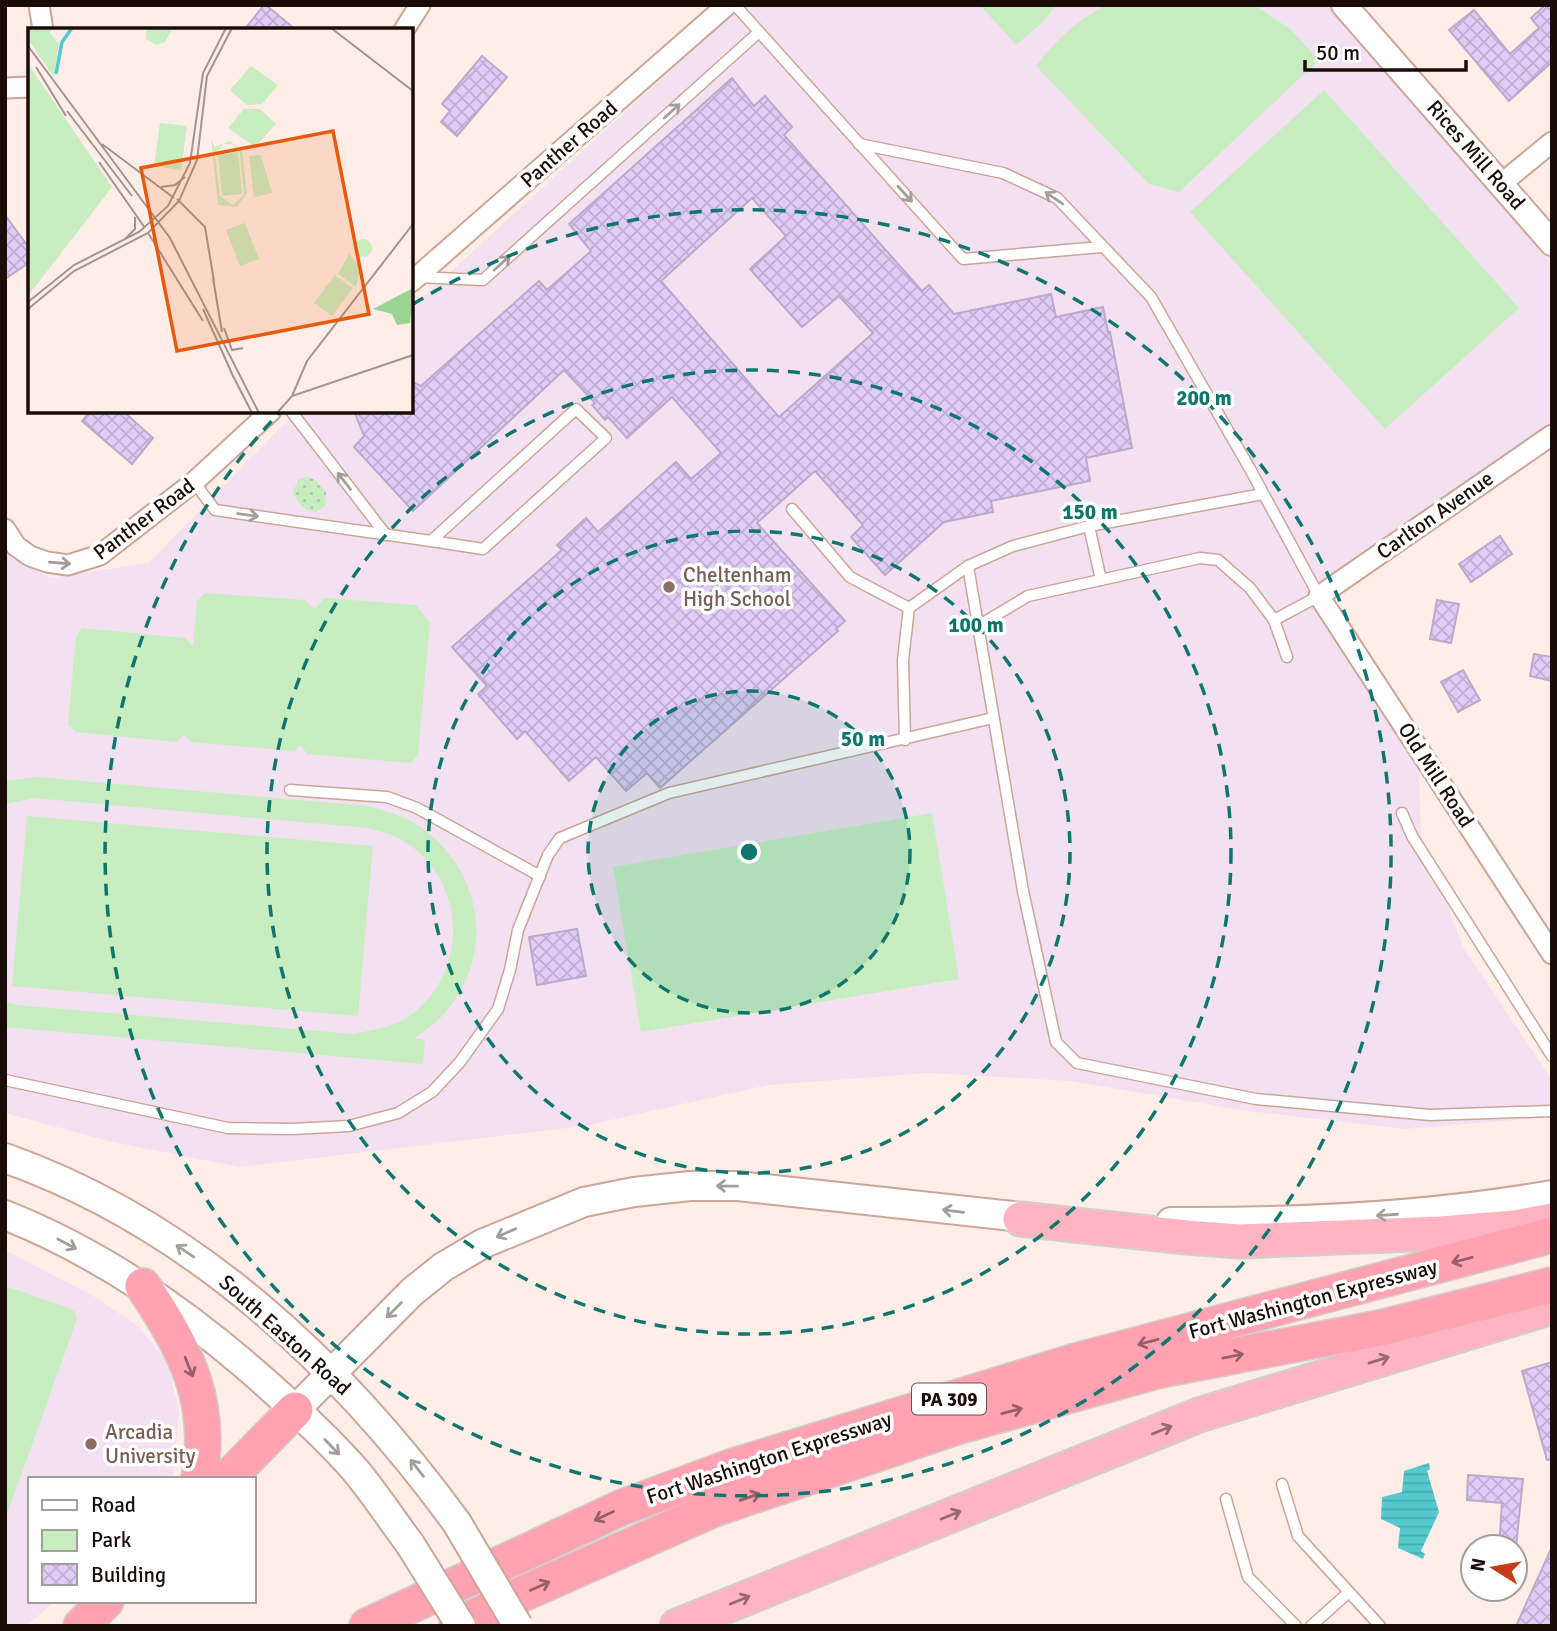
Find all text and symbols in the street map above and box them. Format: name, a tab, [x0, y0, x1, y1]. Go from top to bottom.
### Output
inset map	[28, 28, 413, 413]
scale bar	[1305, 28, 1466, 72]
text: 50 m	[1316, 40, 1360, 66]
street label: Panther Road	[515, 95, 623, 193]
street label: Rices Mill Road	[1421, 95, 1531, 215]
one-way arrow	[663, 103, 681, 119]
one-way arrow	[896, 185, 913, 202]
one-way arrow	[1045, 191, 1064, 206]
one-way arrow	[493, 255, 511, 271]
text: 200 m	[1176, 385, 1232, 411]
street label: Carlton Avenue	[1372, 465, 1498, 565]
street label: Panther Road	[88, 472, 200, 566]
one-way arrow	[337, 472, 352, 490]
text: 150 m	[1062, 499, 1118, 525]
one-way arrow	[236, 509, 259, 522]
one-way arrow	[48, 557, 71, 570]
place label: Cheltenham High School	[683, 562, 791, 612]
marker: Cheltenham High School	[661, 579, 677, 595]
text: 100 m	[948, 612, 1004, 638]
street label: Old Mill Road	[1392, 718, 1480, 832]
text: 50 m	[841, 726, 885, 752]
centre of rings	[737, 840, 761, 864]
one-way arrow	[715, 1180, 738, 1193]
one-way arrow	[942, 1204, 965, 1217]
one-way arrow	[1376, 1209, 1399, 1222]
one-way arrow	[496, 1227, 517, 1240]
one-way arrow	[56, 1237, 77, 1251]
one-way arrow	[176, 1244, 195, 1259]
street label: Fort Washington Expressway	[1186, 1253, 1440, 1345]
one-way arrow	[1452, 1254, 1474, 1267]
street label: South Easton Road	[214, 1269, 356, 1401]
one-way arrow	[385, 1302, 402, 1319]
one-way arrow	[1137, 1336, 1159, 1349]
one-way arrow	[1221, 1349, 1244, 1363]
one-way arrow	[1367, 1353, 1389, 1365]
one-way arrow	[183, 1356, 196, 1377]
road number: PA 309	[912, 1384, 986, 1414]
one-way arrow	[1001, 1404, 1023, 1417]
street label: Fort Washington Expressway	[643, 1406, 895, 1510]
place label: Arcadia University	[105, 1419, 196, 1469]
one-way arrow	[1151, 1422, 1173, 1435]
marker: Arcadia University	[83, 1436, 99, 1452]
one-way arrow	[324, 1439, 341, 1456]
one-way arrow	[409, 1459, 424, 1478]
legend	[28, 1477, 256, 1603]
one-way arrow	[738, 1490, 760, 1502]
text: Road	[91, 1492, 136, 1518]
one-way arrow	[940, 1507, 962, 1520]
one-way arrow	[594, 1510, 615, 1523]
text: Park	[91, 1527, 132, 1553]
north arrow	[1459, 1533, 1529, 1603]
text: N	[1465, 1556, 1491, 1574]
text: Building	[91, 1562, 166, 1588]
one-way arrow	[529, 1579, 551, 1592]
one-way arrow	[729, 1593, 751, 1606]

